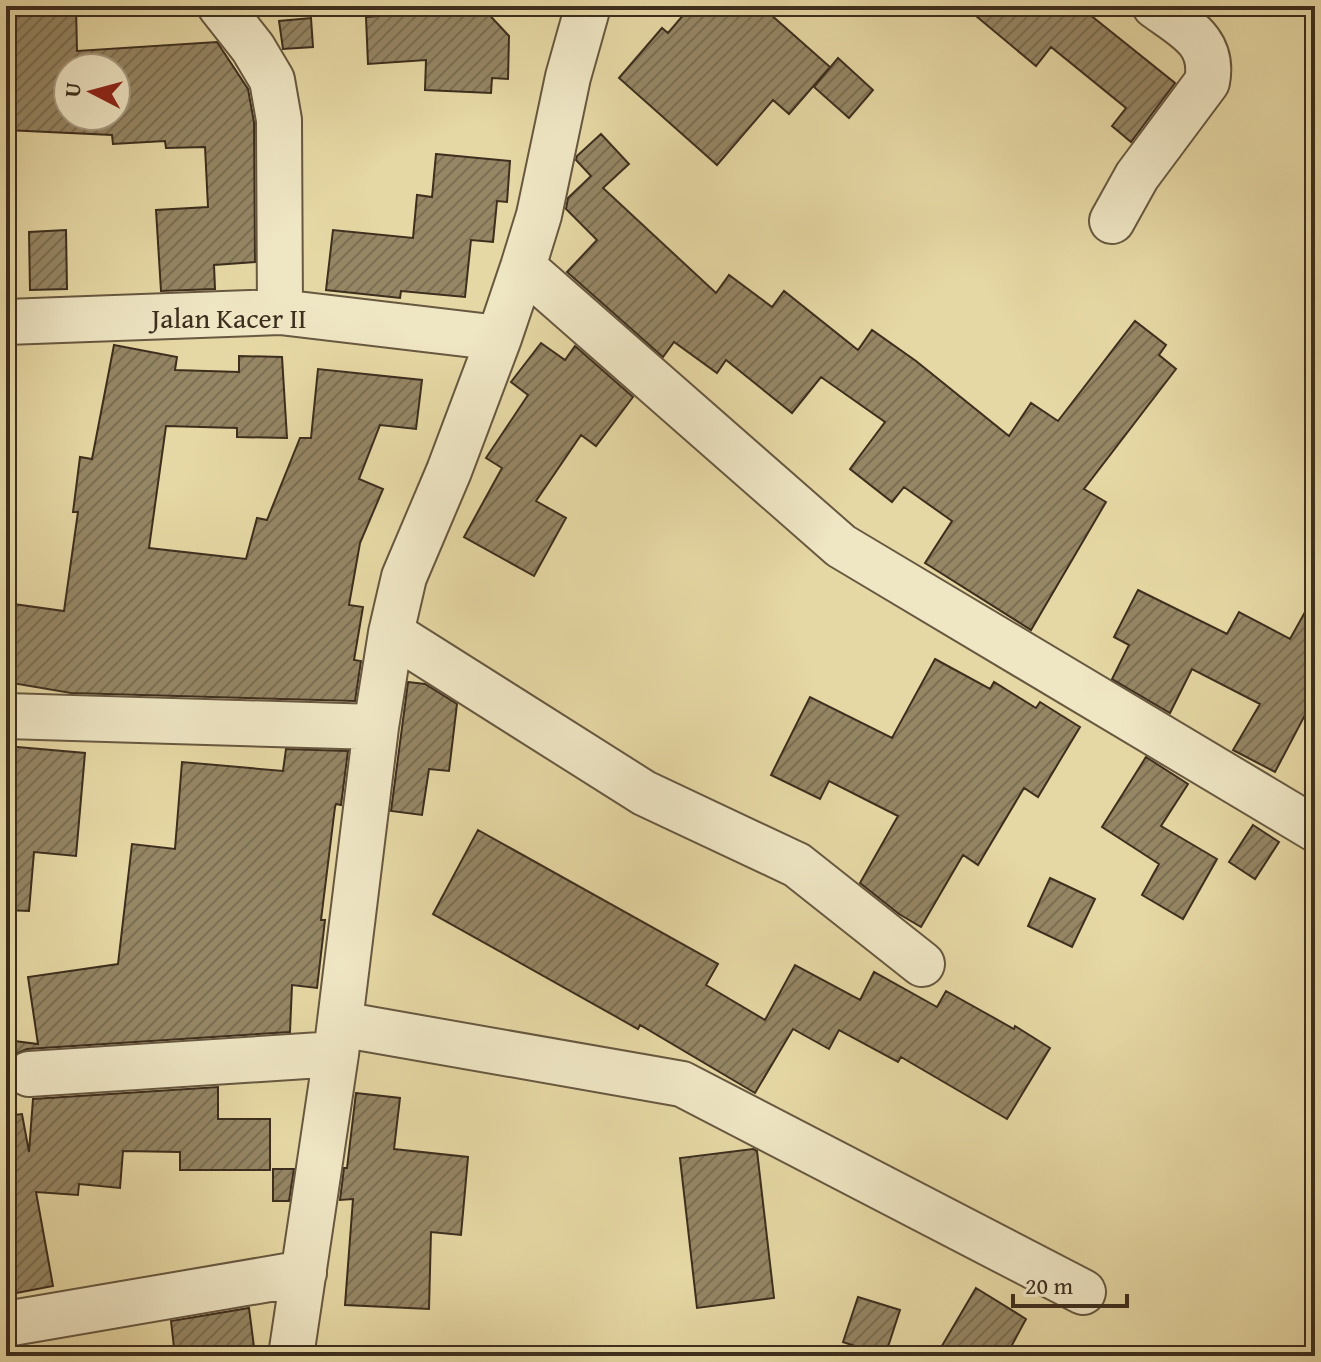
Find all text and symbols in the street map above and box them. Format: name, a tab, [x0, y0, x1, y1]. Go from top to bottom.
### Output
north arrow	[52, 52, 132, 132]
text: U	[55, 81, 89, 99]
street label: Jalan Kacer II	[148, 297, 307, 338]
scale bar	[1013, 1258, 1127, 1308]
text: 20 m	[1025, 1268, 1073, 1303]

